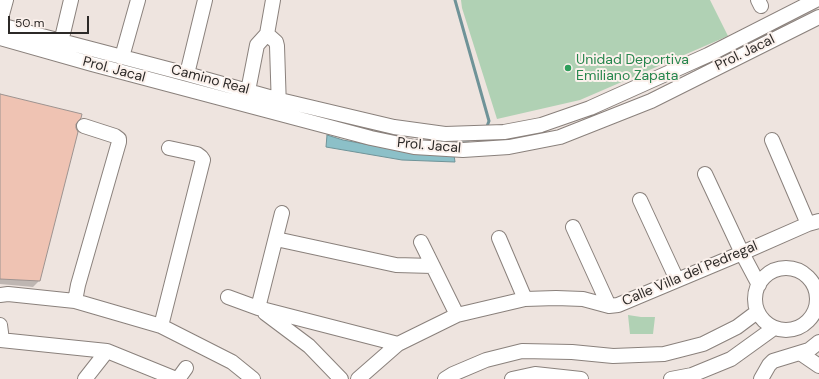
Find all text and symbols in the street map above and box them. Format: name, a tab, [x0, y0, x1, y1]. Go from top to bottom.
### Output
scale bar	[10, 8, 91, 34]
text: 50 m	[15, 15, 44, 31]
street label: Prol. Jacal	[712, 31, 778, 75]
place label: Unidad Deportiva Emiliano Zapata	[576, 52, 689, 84]
street label: Prol. Jacal	[81, 54, 147, 86]
street label: Camino Real	[169, 62, 251, 98]
marker: Unidad Deportiva Emiliano Zapata	[563, 63, 573, 73]
street label: Prol. Jacal	[396, 135, 462, 157]
street label: Calle Villa del Pedregal	[620, 238, 760, 310]

